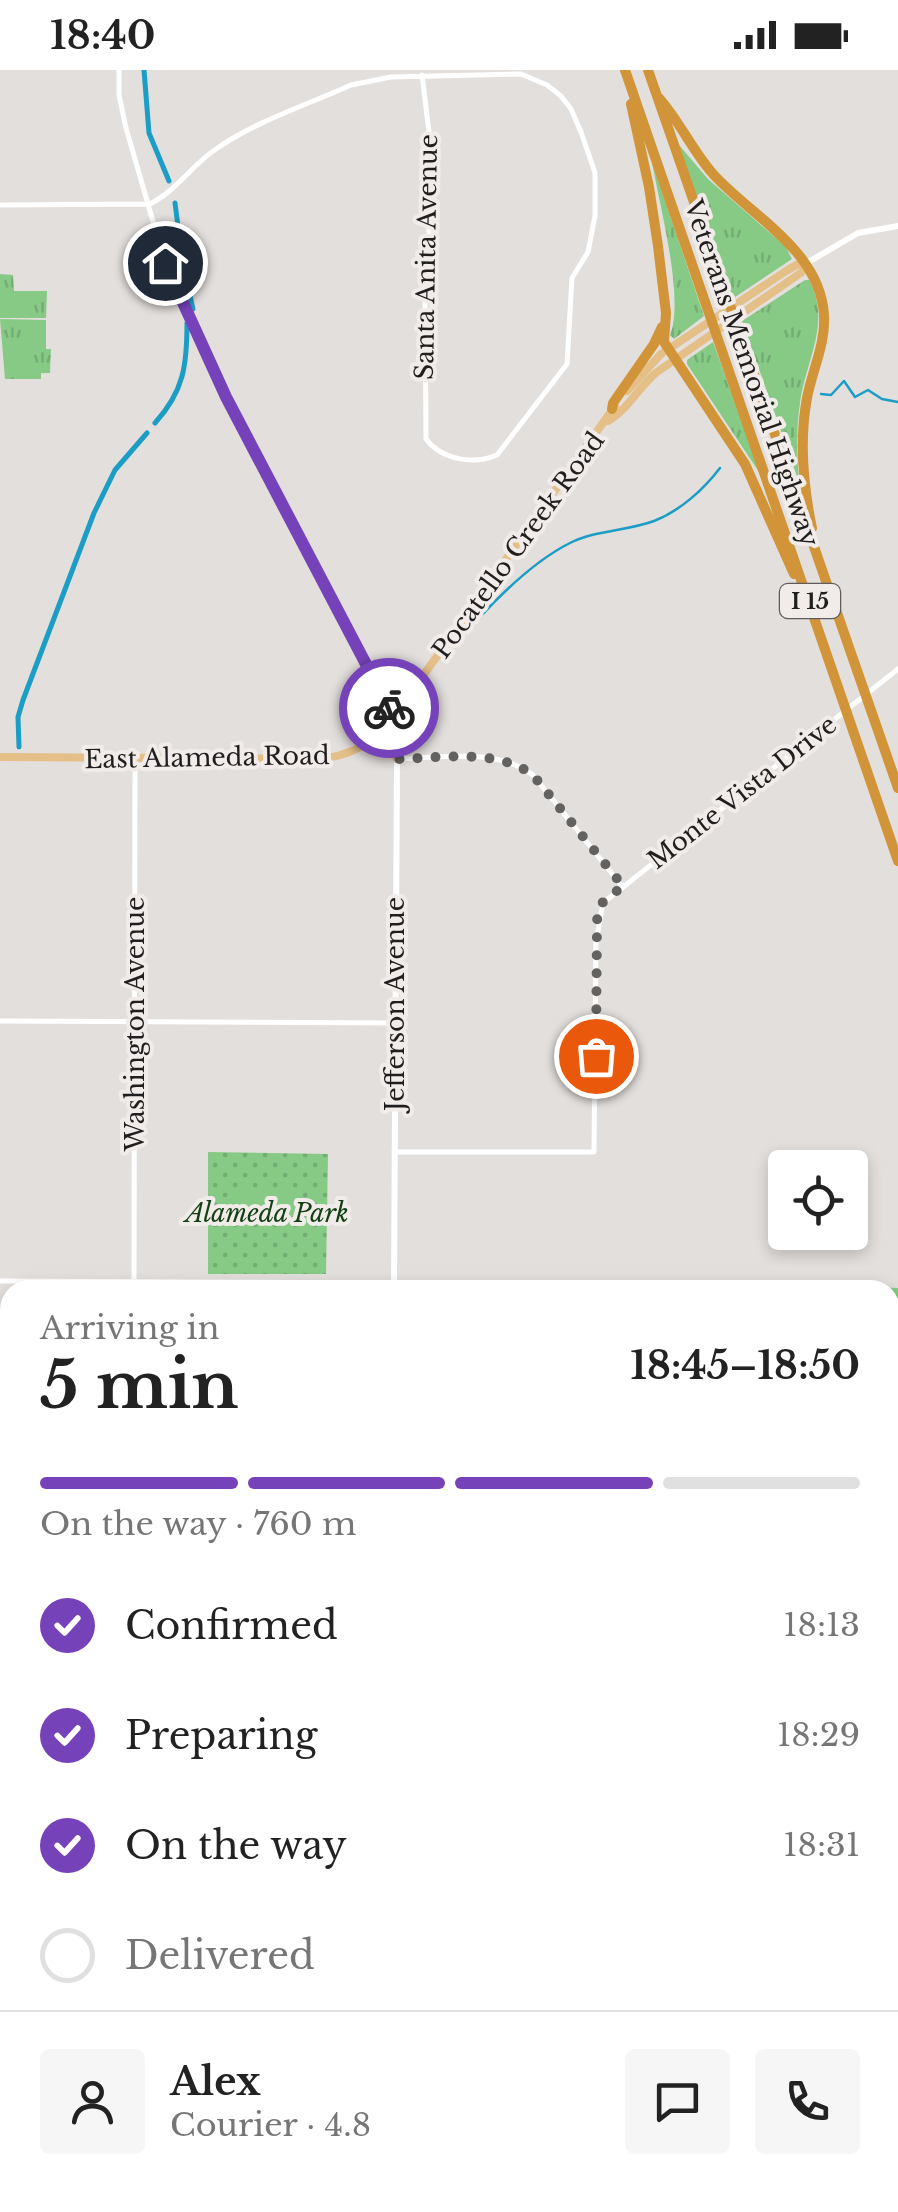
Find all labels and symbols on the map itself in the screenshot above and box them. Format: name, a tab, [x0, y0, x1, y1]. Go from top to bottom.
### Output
street label: Santa Anita Avenue	[409, 134, 444, 380]
street label: Veterans Memorial Highway	[677, 195, 826, 551]
pin	[123, 221, 208, 306]
street label: Pocatello Creek Road	[426, 426, 611, 665]
road number: I 15	[780, 584, 840, 618]
courier	[339, 658, 439, 758]
street label: Monte Vista Drive	[642, 709, 843, 876]
street label: East Alameda Road	[84, 740, 330, 775]
street label: Washington Avenue	[120, 897, 151, 1152]
street label: Jefferson Avenue	[380, 897, 411, 1114]
pin	[554, 1014, 639, 1099]
park label: Alameda Park	[182, 1198, 349, 1229]

